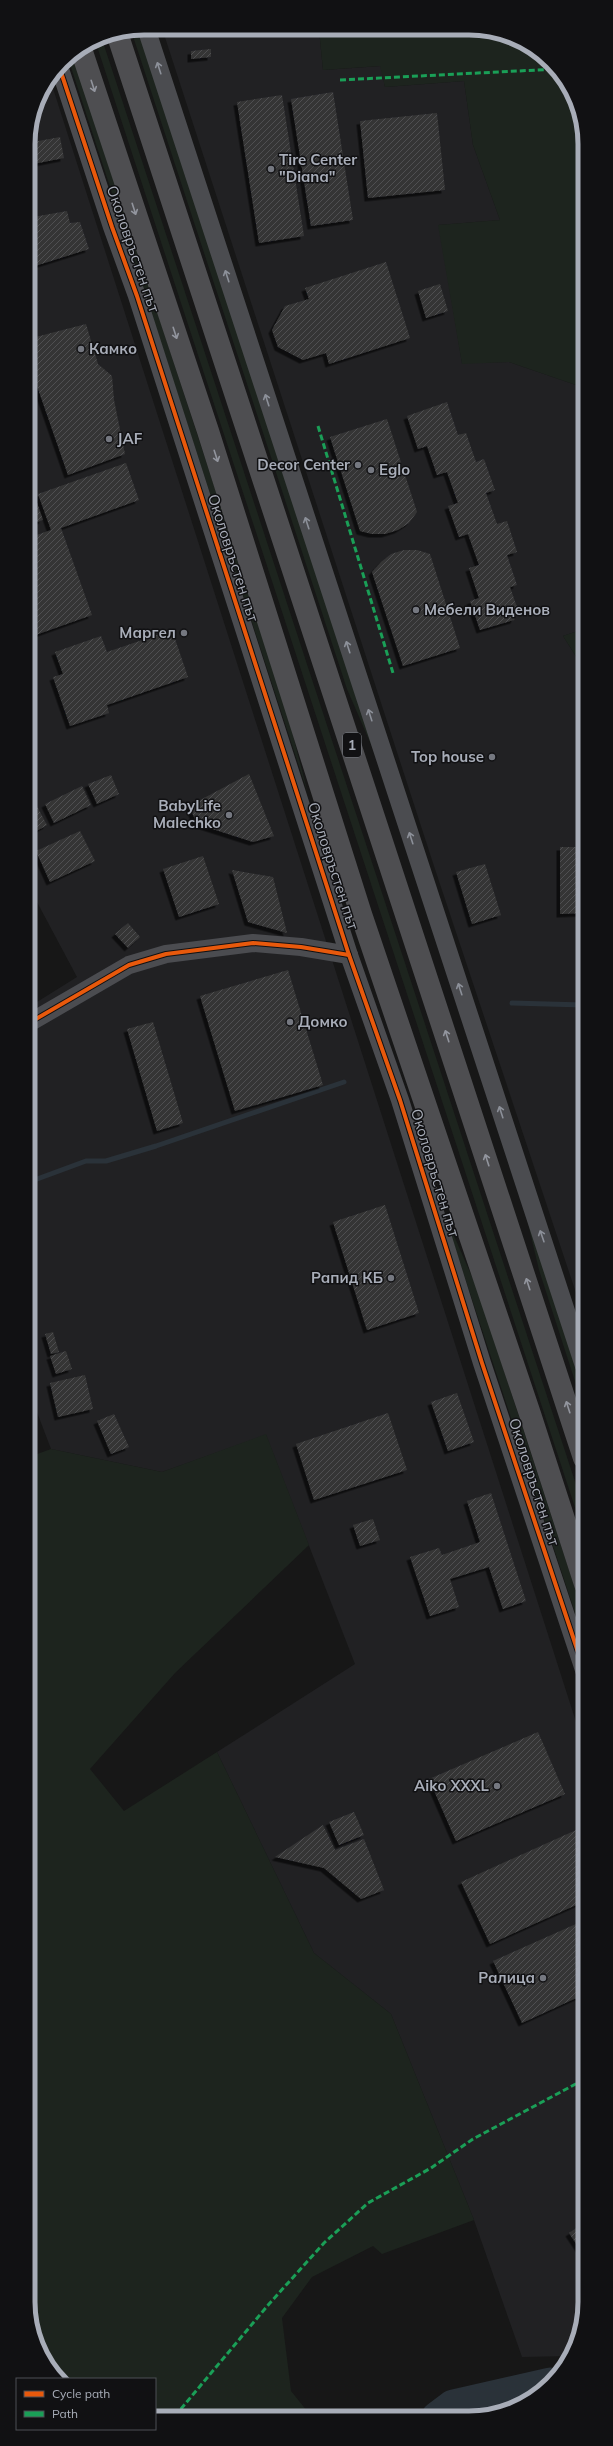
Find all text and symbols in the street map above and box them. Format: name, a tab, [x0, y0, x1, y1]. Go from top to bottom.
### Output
one-way arrow	[155, 62, 162, 75]
one-way arrow	[90, 79, 97, 92]
place label: Tire Center "Diana"	[279, 150, 357, 186]
marker: Tire Center "Diana"	[266, 164, 276, 174]
street label: Околовръстен път	[103, 183, 164, 315]
one-way arrow	[131, 203, 139, 215]
one-way arrow	[223, 270, 230, 283]
one-way arrow	[172, 326, 180, 338]
place label: Камко	[89, 339, 137, 358]
marker: Камко	[76, 344, 86, 354]
one-way arrow	[263, 393, 270, 406]
place label: JAF	[117, 429, 143, 448]
marker: JAF	[104, 434, 114, 444]
one-way arrow	[213, 450, 220, 463]
place label: Decor Center	[257, 455, 350, 474]
marker: Decor Center	[353, 460, 363, 470]
place label: Eglo	[379, 460, 410, 479]
marker: Eglo	[366, 465, 376, 475]
street label: Околовръстен път	[204, 492, 263, 624]
one-way arrow	[303, 518, 311, 530]
place label: Мебели Виденов	[424, 600, 550, 619]
marker: Мебели Виденов	[411, 605, 421, 615]
place label: Маргел	[119, 623, 176, 642]
marker: Маргел	[179, 628, 189, 638]
one-way arrow	[343, 641, 351, 653]
one-way arrow	[366, 708, 373, 721]
road number: 1	[343, 733, 361, 757]
place label: Top house	[411, 747, 484, 766]
marker: Top house	[487, 752, 497, 762]
place label: BabyLife Malechko	[153, 796, 221, 832]
street label: Околовръстен път	[304, 800, 363, 932]
marker: BabyLife Malechko	[224, 810, 234, 820]
one-way arrow	[406, 833, 414, 845]
one-way arrow	[456, 983, 463, 996]
place label: Домко	[298, 1012, 348, 1031]
marker: Домко	[285, 1017, 295, 1027]
one-way arrow	[443, 1030, 450, 1043]
street label: Околовръстен път	[407, 1106, 464, 1239]
one-way arrow	[497, 1106, 504, 1119]
one-way arrow	[483, 1154, 491, 1166]
one-way arrow	[538, 1230, 546, 1242]
place label: Рапид КБ	[311, 1268, 383, 1287]
marker: Рапид КБ	[386, 1273, 396, 1283]
one-way arrow	[524, 1277, 531, 1290]
one-way arrow	[564, 1401, 571, 1414]
street label: Околовръстен път	[505, 1416, 564, 1548]
place label: Aiko XXXL	[414, 1776, 490, 1795]
marker: Aiko XXXL	[492, 1781, 502, 1791]
place label: Ралица	[478, 1968, 535, 1987]
marker: Ралица	[538, 1973, 548, 1983]
legend	[16, 2378, 156, 2430]
text: Cycle path	[52, 2386, 110, 2401]
text: Path	[52, 2406, 78, 2421]

